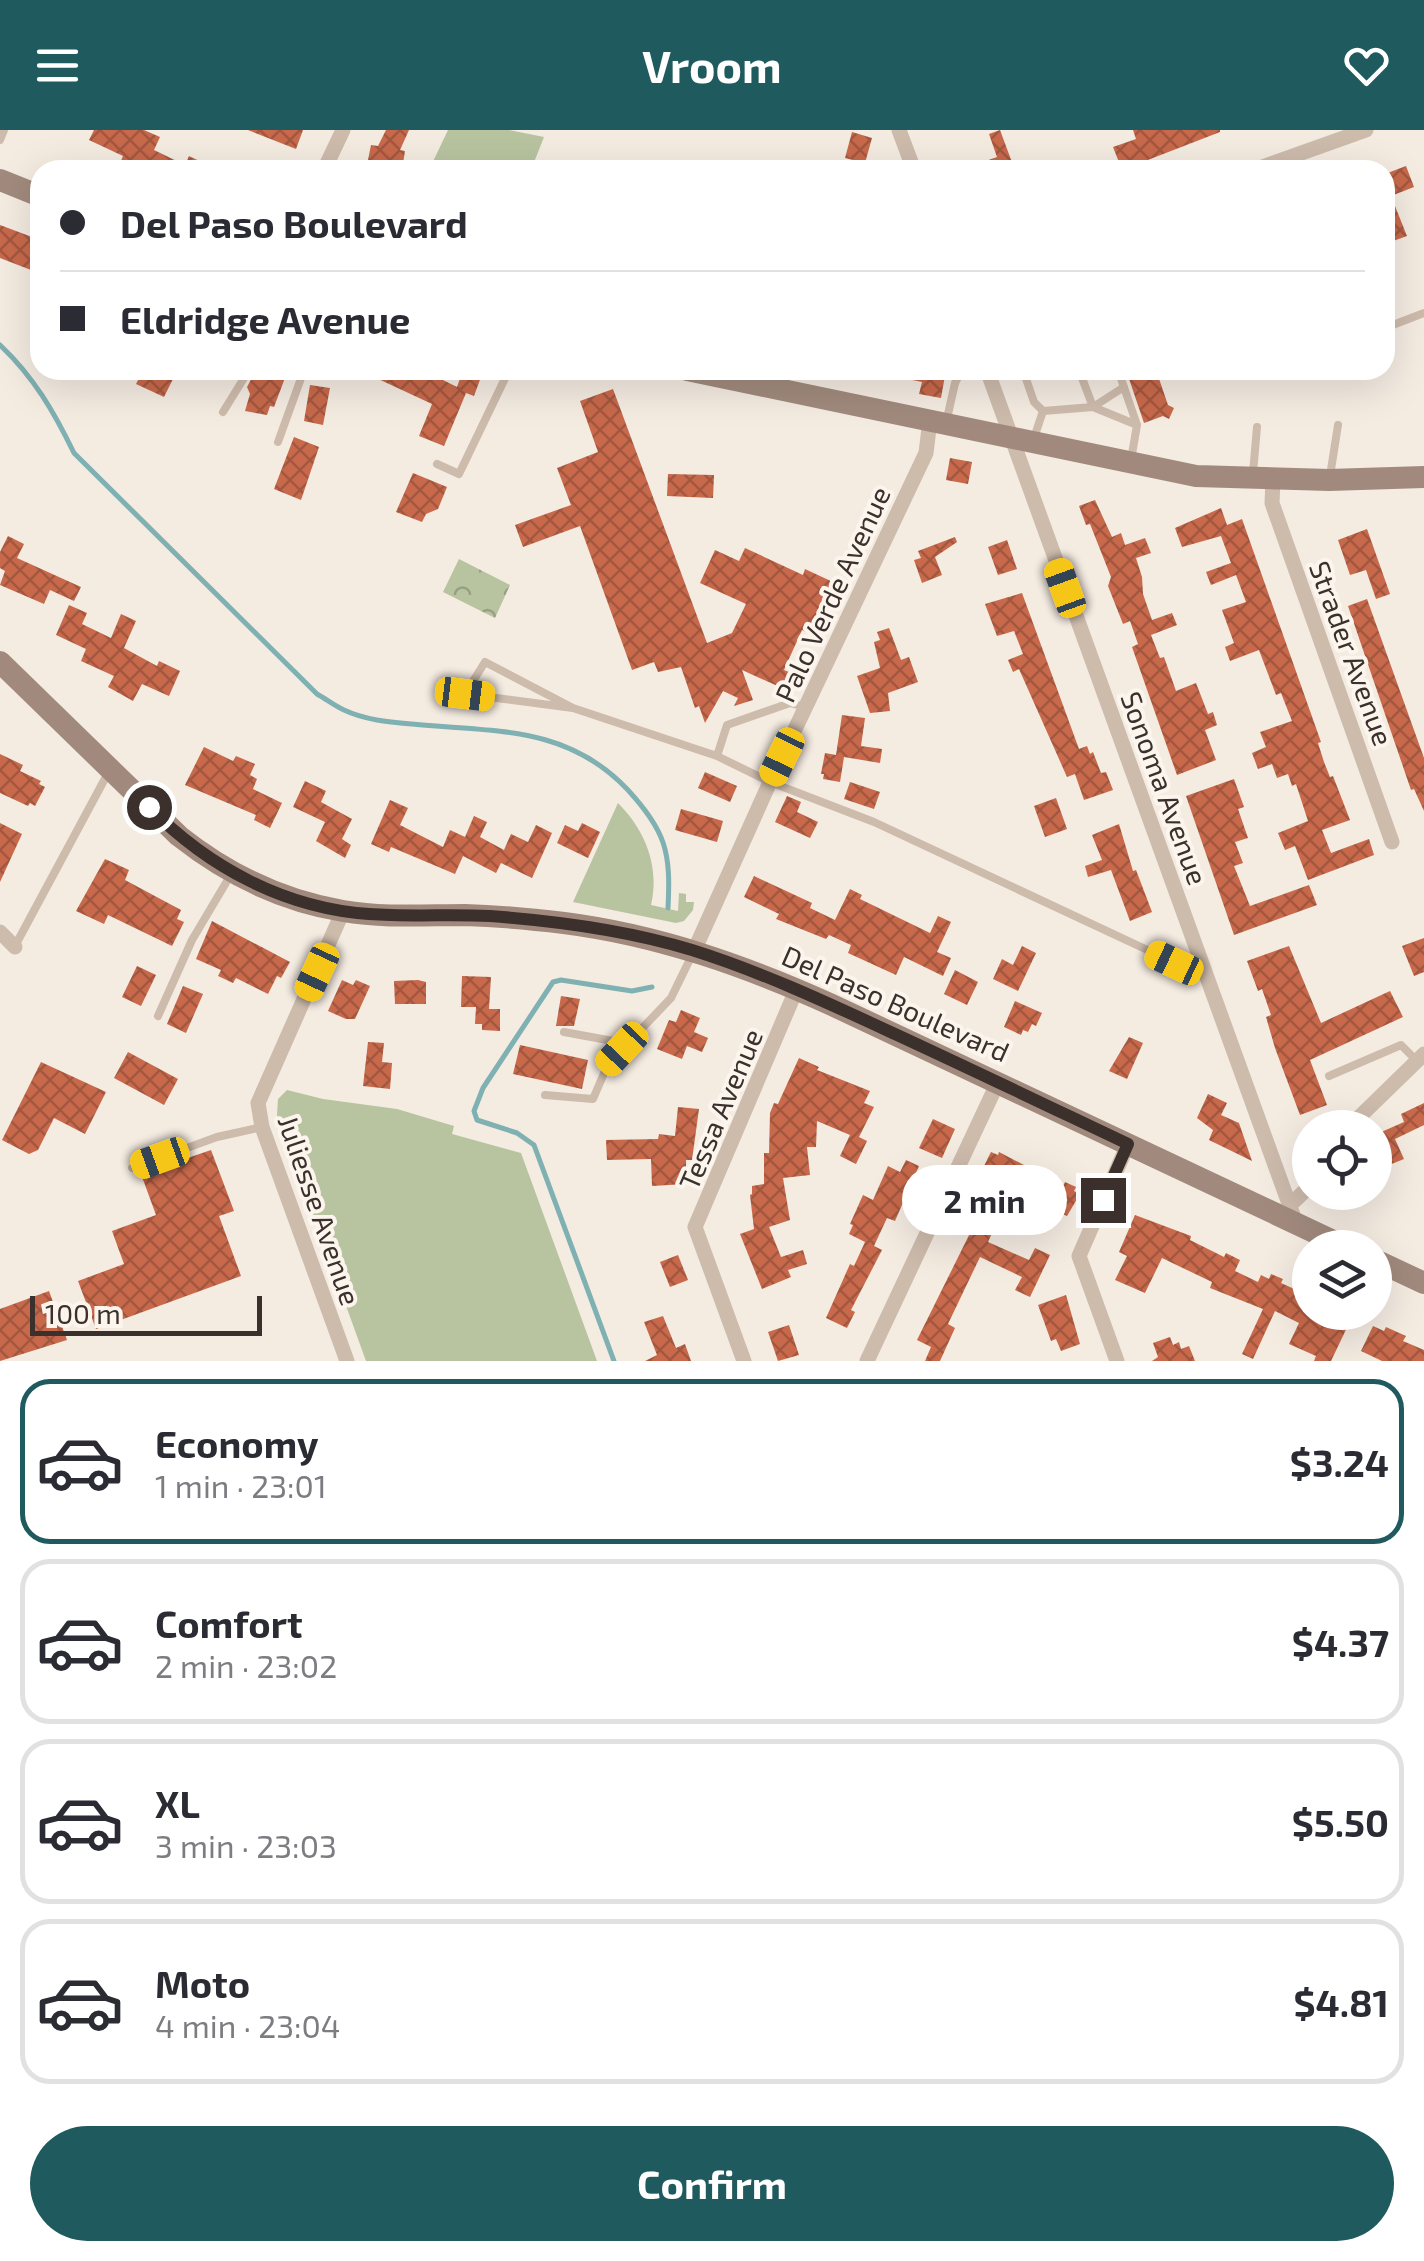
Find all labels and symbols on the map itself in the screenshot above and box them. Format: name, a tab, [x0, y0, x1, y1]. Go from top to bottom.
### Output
street label: Palo Verde Avenue	[767, 481, 897, 707]
car	[1041, 555, 1089, 621]
street label: Strader Avenue	[1303, 556, 1401, 750]
car	[433, 675, 497, 713]
street label: Sonoma Avenue	[1114, 687, 1216, 889]
car	[755, 723, 809, 791]
route start	[127, 785, 172, 830]
car	[1140, 937, 1208, 989]
car	[291, 938, 343, 1006]
street label: Del Paso Boulevard	[777, 938, 1015, 1068]
car	[591, 1017, 653, 1081]
street label: Tessa Avenue	[671, 1023, 769, 1195]
street label: Juliesse Avenue	[272, 1111, 368, 1309]
car	[127, 1134, 193, 1182]
callout: 2 min	[903, 1165, 1068, 1235]
route end	[1081, 1178, 1126, 1223]
scale bar	[30, 1291, 262, 1336]

